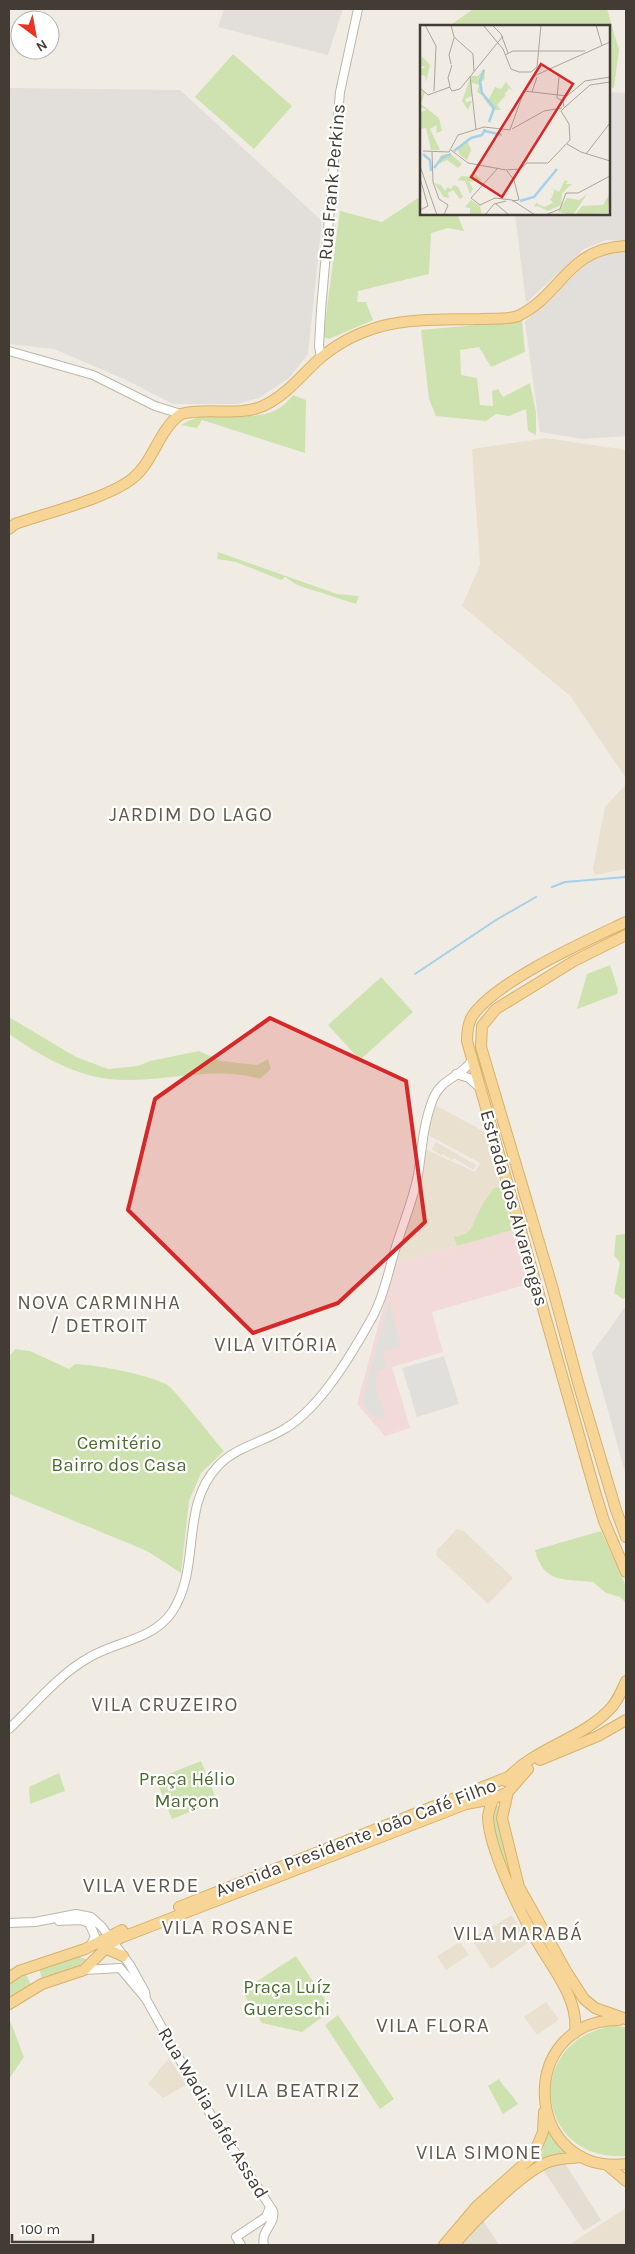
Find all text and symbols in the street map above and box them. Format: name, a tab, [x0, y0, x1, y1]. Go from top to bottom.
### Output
north arrow	[10, 10, 60, 60]
inset map	[420, 25, 610, 215]
text: N	[33, 36, 50, 55]
street label: Rua Frank Perkins	[314, 103, 350, 261]
district label: JARDIM DO LAGO	[109, 803, 273, 826]
street label: Estrada dos Alvarengas	[475, 1107, 553, 1309]
district label: NOVA CARMINHA / DETROIT	[17, 1291, 181, 1337]
district label: VILA VITÓRIA	[214, 1332, 338, 1356]
park label: Cemitério Bairro dos Casa	[51, 1432, 187, 1476]
district label: VILA CRUZEIRO	[92, 1693, 238, 1716]
park label: Praça Hélio Marçon	[139, 1768, 235, 1812]
street label: Avenida Presidente João Café Filho	[213, 1774, 499, 1902]
district label: VILA VERDE	[83, 1873, 199, 1897]
district label: VILA ROSANE	[162, 1915, 294, 1939]
district label: VILA MARABÁ	[453, 1921, 583, 1945]
park label: Praça Luíz Guereschi	[243, 1976, 331, 2020]
district label: VILA FLORA	[376, 2013, 490, 2037]
street label: Rua Wadia Jafet Assad	[153, 2024, 273, 2202]
district label: VILA BEATRIZ	[226, 2078, 360, 2102]
district label: VILA SIMONE	[416, 2141, 542, 2164]
scale bar	[12, 2212, 94, 2244]
text: 100 m	[20, 2220, 60, 2238]

